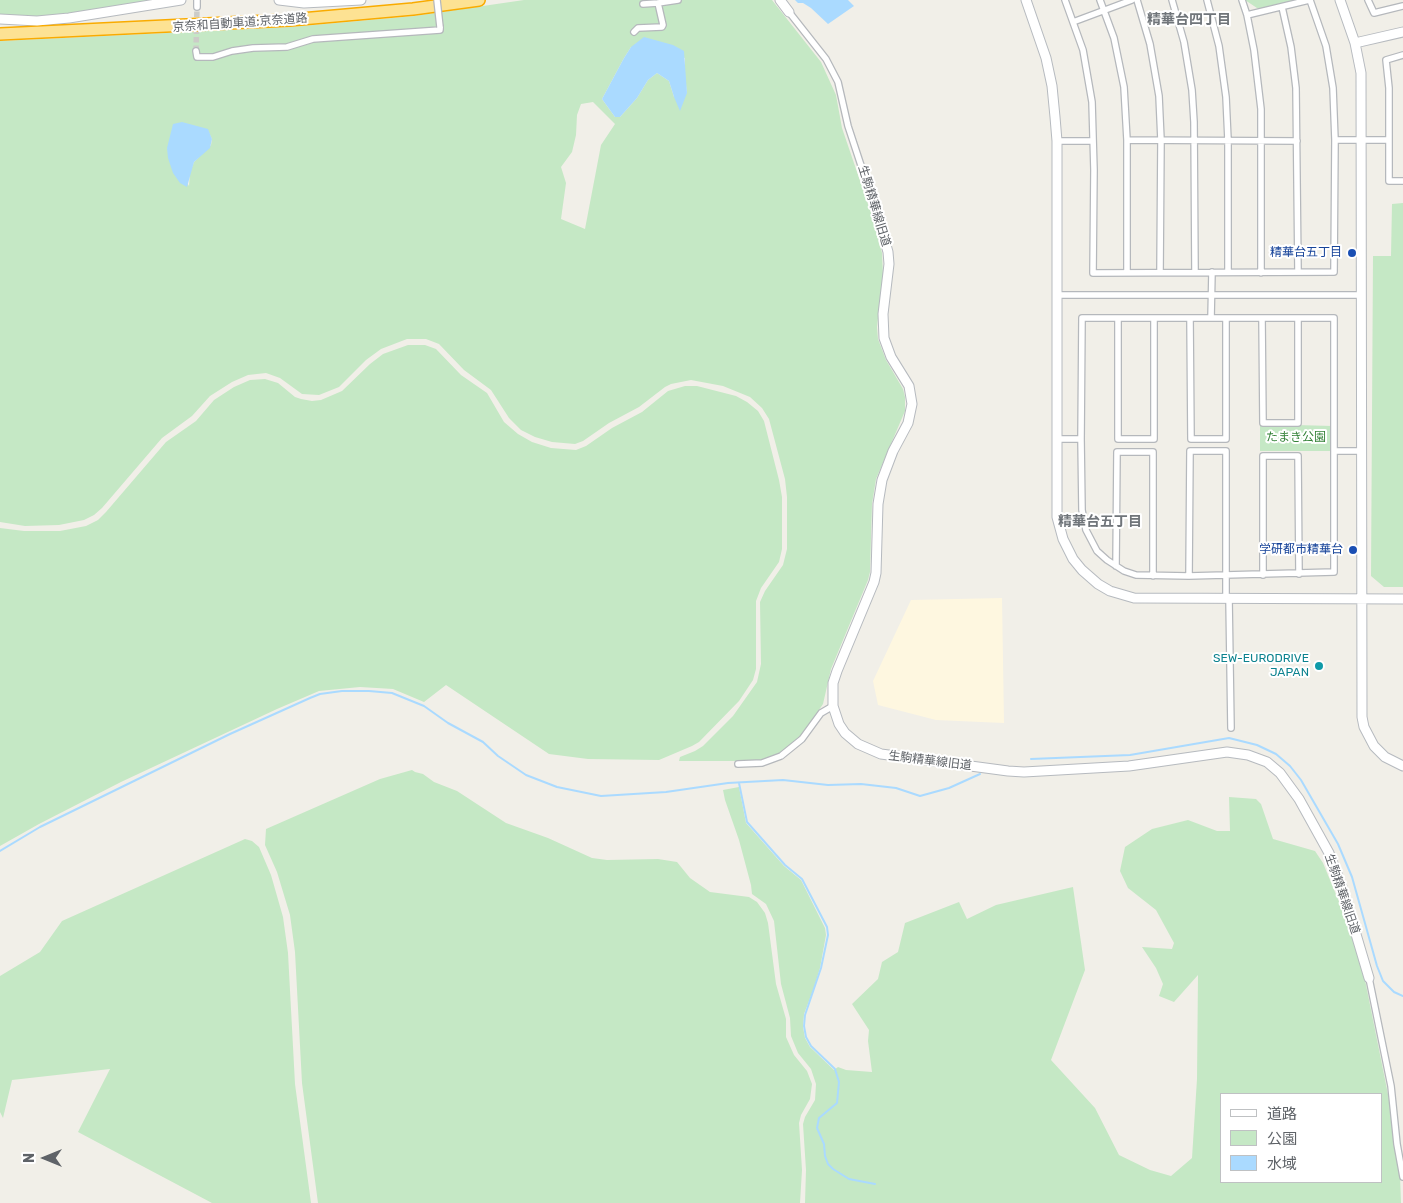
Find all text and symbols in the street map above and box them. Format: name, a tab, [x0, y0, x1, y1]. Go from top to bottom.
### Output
street label: 京奈和自動車道;京奈道路	[172, 11, 308, 35]
district label: 精華台四丁目	[1147, 12, 1231, 28]
street label: 生駒精華線旧道	[855, 164, 893, 248]
place label: 精華台五丁目	[1270, 246, 1342, 260]
marker: 精華台五丁目	[1346, 247, 1358, 259]
park label: たまき公園	[1266, 431, 1326, 445]
district label: 精華台五丁目	[1058, 514, 1142, 530]
place label: 学研都市精華台	[1259, 543, 1343, 557]
marker: 学研都市精華台	[1347, 544, 1359, 556]
place label: SEW-EURODRIVE JAPAN	[1213, 652, 1309, 680]
marker: SEW-EURODRIVE JAPAN	[1313, 660, 1325, 672]
street label: 生駒精華線旧道	[887, 749, 973, 773]
street label: 生駒精華線旧道	[1322, 852, 1362, 936]
legend	[1220, 1093, 1383, 1183]
text: 道路	[1267, 1105, 1297, 1123]
text: 公園	[1267, 1130, 1297, 1148]
north arrow	[20, 1133, 70, 1183]
text: N	[21, 1153, 38, 1163]
text: 水域	[1267, 1155, 1297, 1173]

